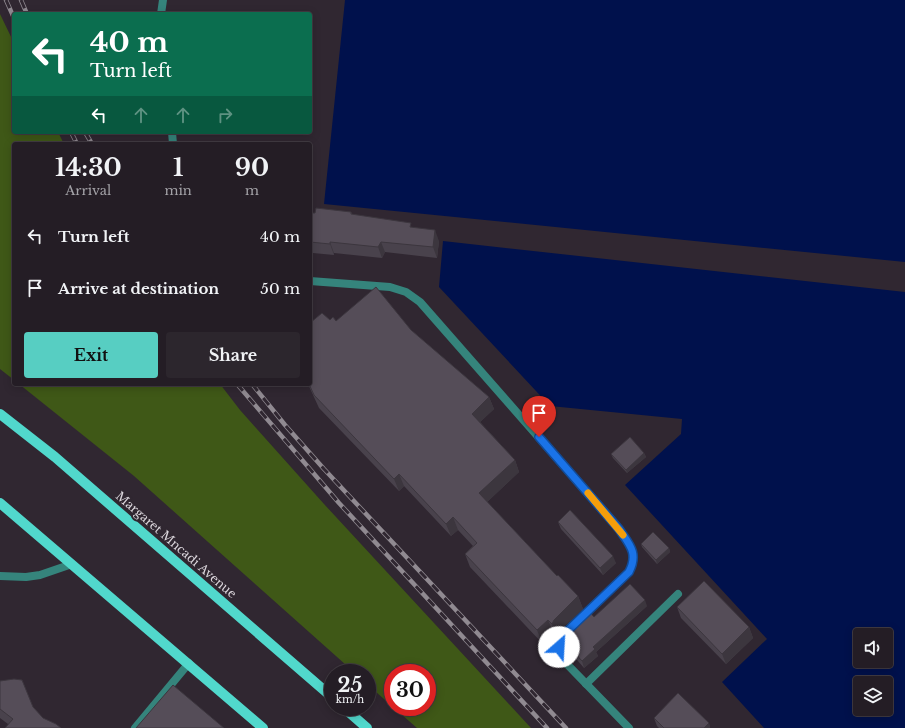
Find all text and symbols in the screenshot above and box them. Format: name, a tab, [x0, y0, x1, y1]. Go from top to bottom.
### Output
text: 40 m	[90, 25, 168, 60]
icon: left	[24, 28, 76, 80]
text: Turn left	[90, 60, 172, 82]
icon: left	[88, 104, 110, 126]
icon: ahead	[130, 104, 152, 126]
icon: ahead	[172, 104, 194, 126]
icon: right	[214, 104, 236, 126]
text: 14:30	[55, 153, 122, 182]
text: 1	[173, 153, 183, 182]
text: 90	[235, 153, 269, 182]
text: Arrival	[65, 182, 111, 199]
text: min	[164, 182, 192, 199]
text: m	[245, 182, 259, 199]
icon: left	[24, 225, 46, 247]
text: Turn left	[58, 227, 129, 246]
text: 40 m	[260, 227, 300, 246]
icon: arrive	[24, 277, 46, 299]
text: Arrive at destination	[58, 279, 219, 298]
text: 50 m	[260, 279, 300, 298]
button: Exit	[24, 332, 158, 378]
button: Share	[166, 332, 300, 378]
pin	[522, 396, 556, 437]
icon: arrive	[528, 402, 550, 424]
street label: Margaret Mncadi Avenue	[113, 488, 240, 601]
position arrow	[538, 626, 580, 668]
map controls	[853, 628, 893, 716]
button: sound	[853, 628, 893, 668]
speed limit sign: 30	[384, 664, 436, 716]
text: 25	[338, 673, 362, 697]
button: layers	[853, 676, 893, 716]
text: km/h	[336, 693, 364, 706]

